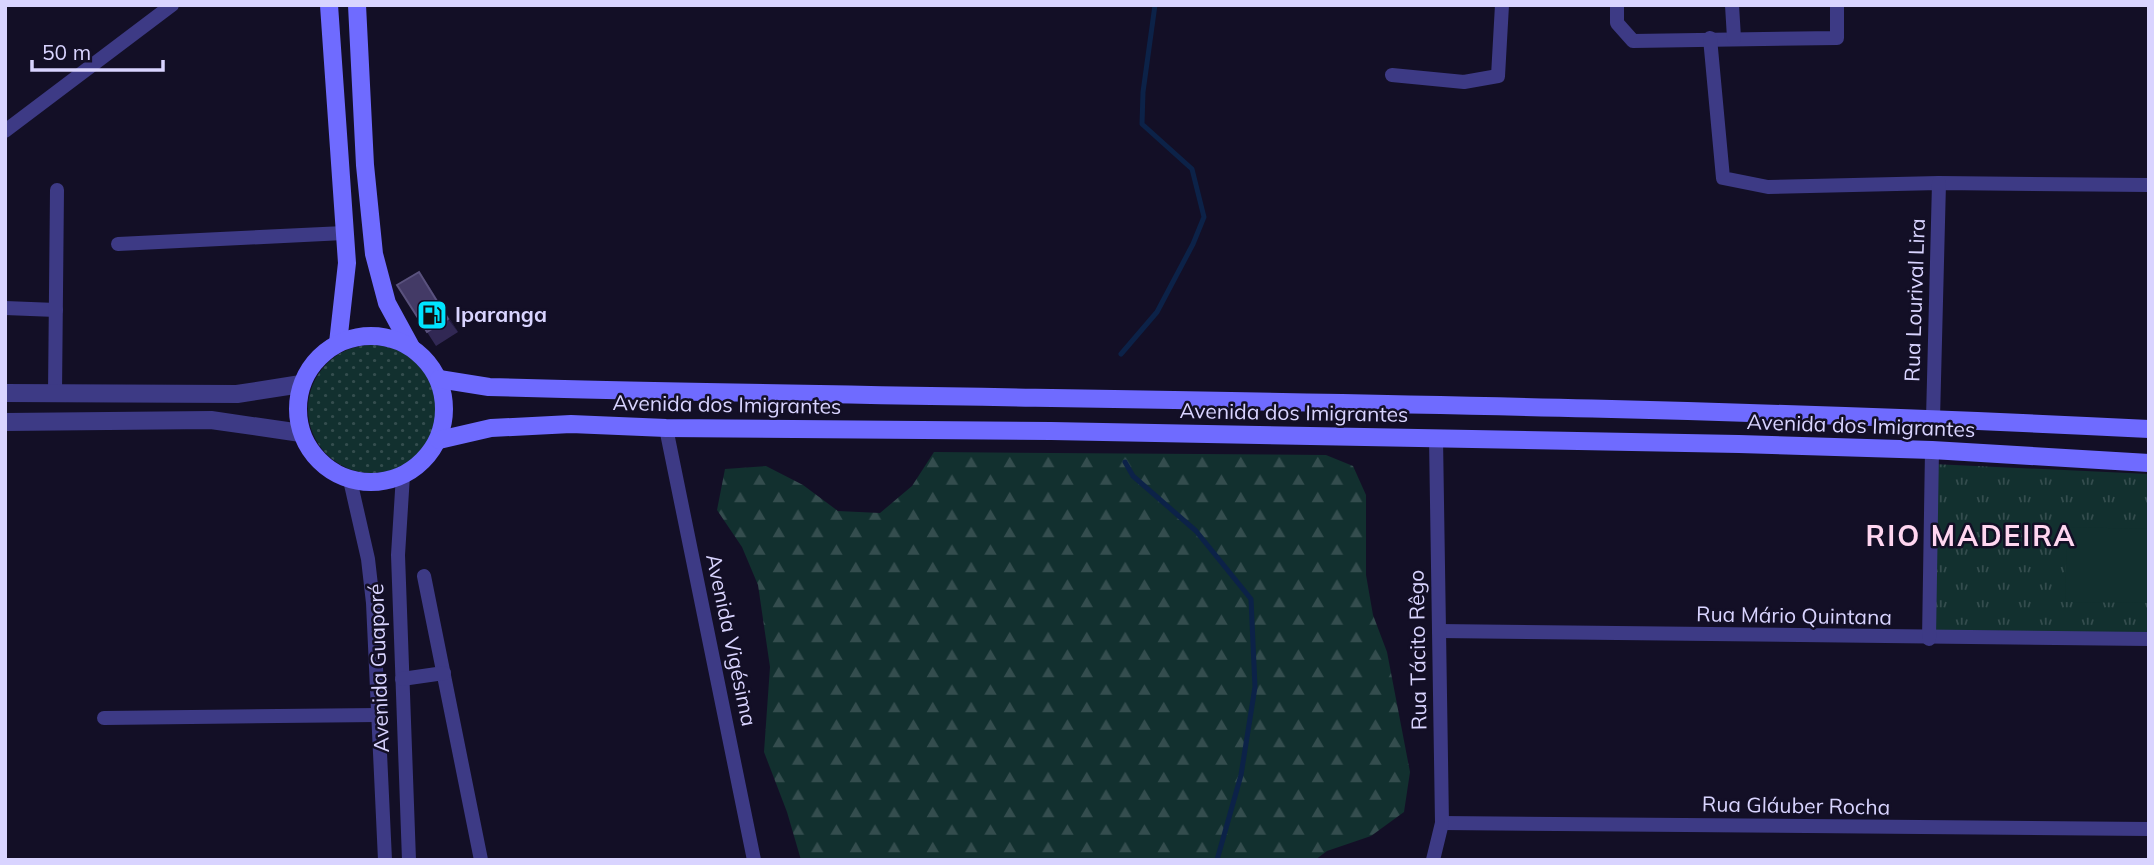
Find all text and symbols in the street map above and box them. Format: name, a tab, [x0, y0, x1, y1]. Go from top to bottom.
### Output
scale bar	[32, 28, 163, 72]
text: 50 m	[42, 39, 91, 65]
street label: Rua Lourival Lira	[1898, 218, 1930, 382]
fuel station icon: Iparanga	[415, 298, 449, 332]
place label: Iparanga	[455, 301, 547, 327]
street label: Avenida dos Imigrantes	[612, 389, 842, 419]
street label: Avenida dos Imigrantes	[1179, 397, 1409, 427]
street label: Avenida dos Imigrantes	[1746, 408, 1976, 442]
district label: RIO MADEIRA	[1866, 518, 2076, 553]
street label: Avenida Vigésima	[701, 551, 763, 728]
street label: Rua Tácito Rêgo	[1403, 570, 1431, 730]
street label: Avenida Guaporé	[362, 583, 394, 753]
street label: Rua Mário Quintana	[1696, 600, 1892, 630]
street label: Rua Gláuber Rocha	[1702, 790, 1890, 820]

